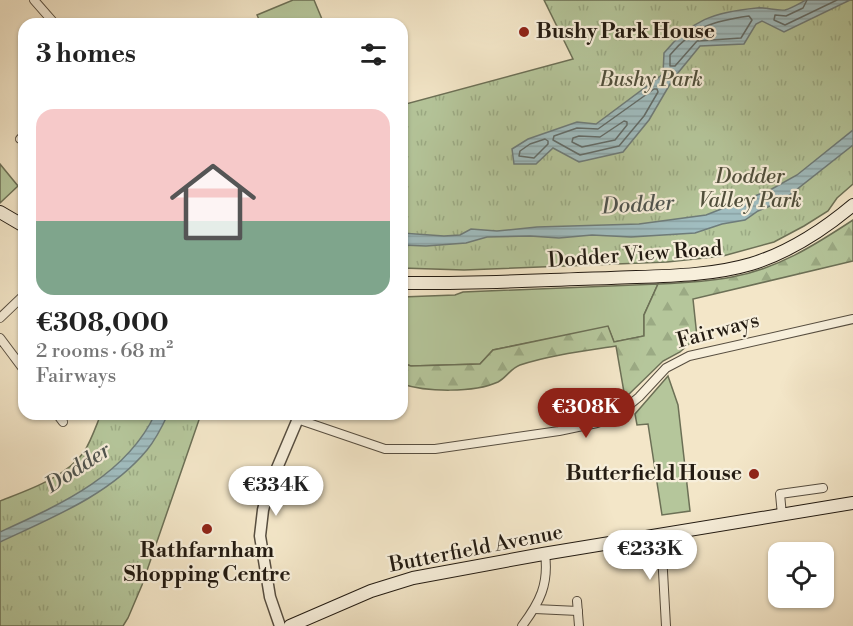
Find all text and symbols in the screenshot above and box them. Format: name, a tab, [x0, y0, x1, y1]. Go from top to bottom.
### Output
place label: Bushy Park House	[536, 19, 715, 45]
marker: Bushy Park House	[517, 25, 531, 39]
text: 3 homes	[36, 38, 136, 70]
icon: filters	[357, 38, 390, 71]
park label: Bushy Park	[598, 67, 703, 93]
icon: home	[159, 148, 267, 256]
park label: Dodder Valley Park	[698, 164, 802, 214]
water label: Dodder	[600, 190, 676, 220]
street label: Dodder View Road	[547, 236, 723, 274]
text: €308,000	[36, 307, 169, 339]
street label: Fairways	[674, 308, 762, 354]
text: 2 rooms · 68 m²	[36, 339, 173, 364]
text: Fairways	[36, 364, 116, 389]
pin: €308K	[544, 388, 628, 439]
text: €308K	[552, 395, 620, 420]
water label: Dodder	[39, 437, 116, 500]
place label: Butterfield House	[566, 461, 742, 487]
pin: €334K	[234, 466, 318, 517]
marker: Butterfield House	[747, 467, 761, 481]
text: €334K	[242, 473, 310, 498]
street label: Butterfield Avenue	[386, 519, 565, 579]
marker: Rathfarnham Shopping Centre	[200, 522, 214, 536]
pin: €233K	[608, 530, 692, 581]
text: €233K	[617, 537, 683, 562]
place label: Rathfarnham Shopping Centre	[123, 538, 291, 588]
map controls	[768, 542, 834, 608]
button: locate	[768, 542, 834, 608]

